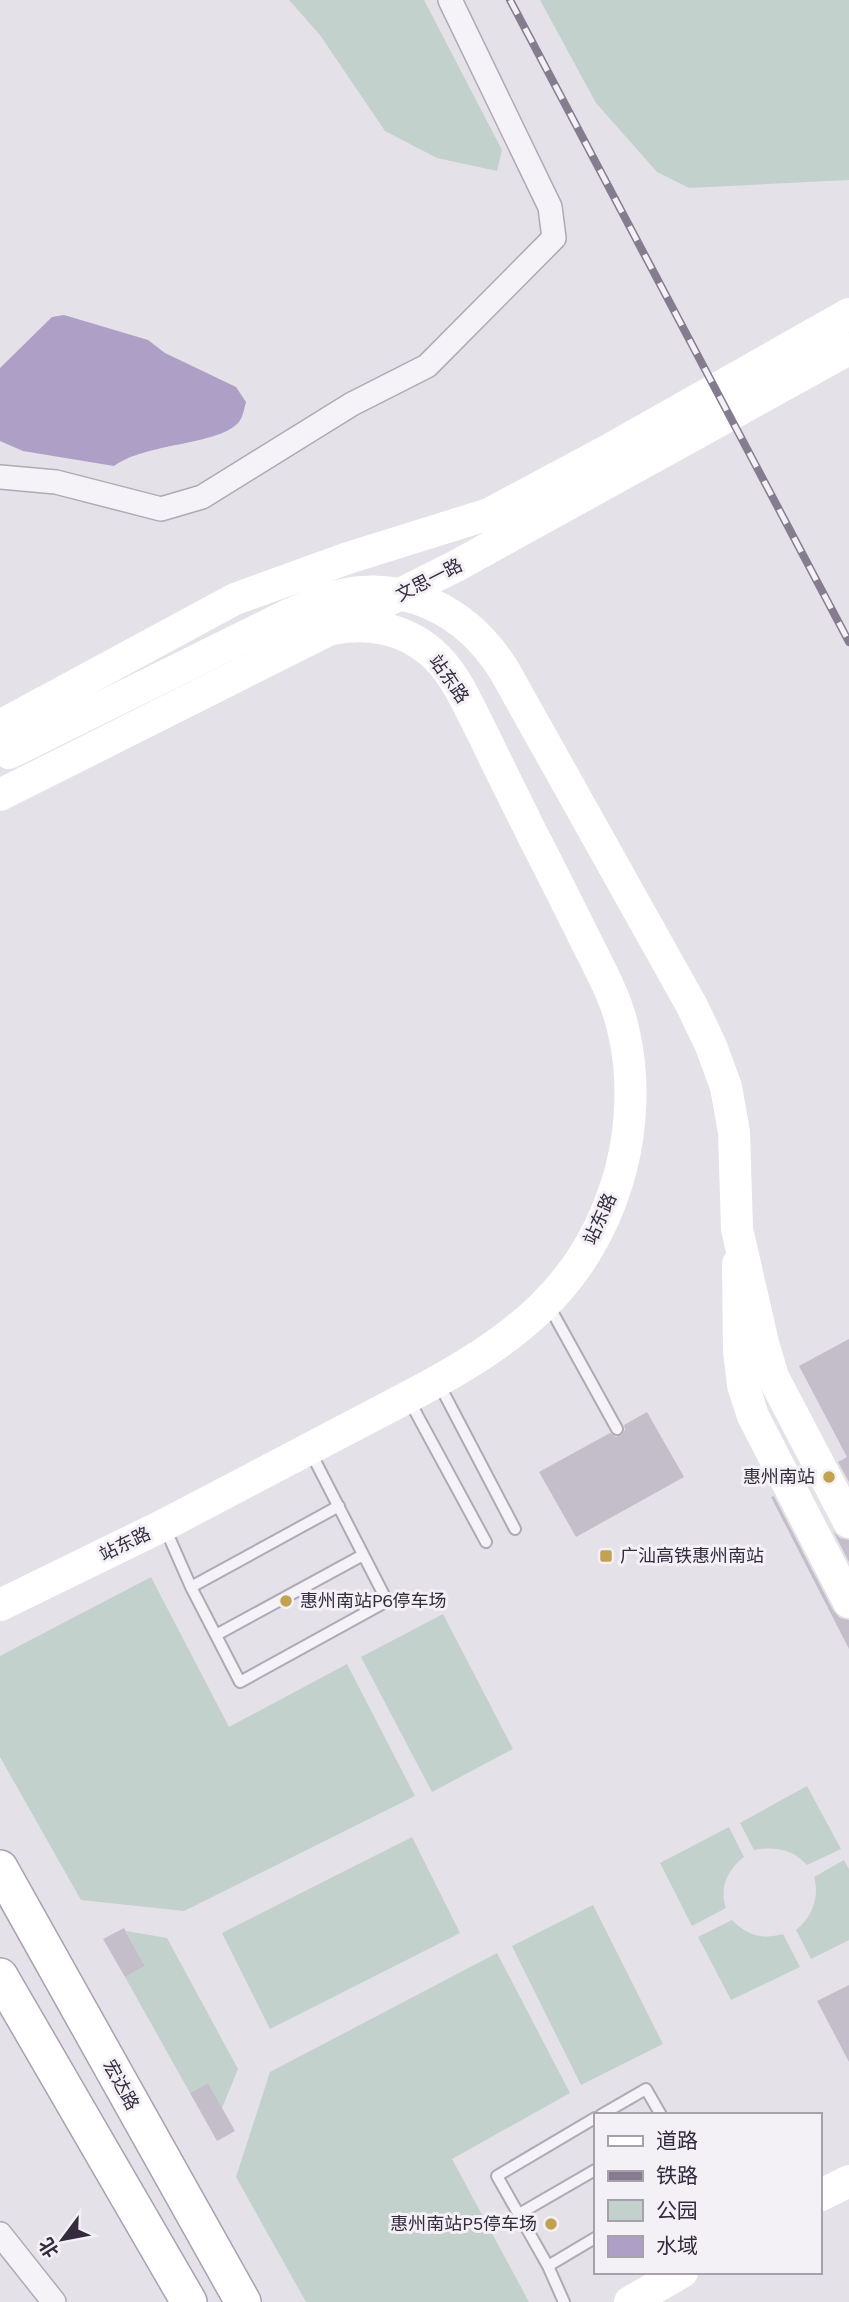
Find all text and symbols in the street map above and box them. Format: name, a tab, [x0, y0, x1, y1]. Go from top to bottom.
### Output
street label: 文思一路	[392, 554, 466, 606]
street label: 站东路	[425, 651, 473, 707]
street label: 站东路	[579, 1190, 621, 1248]
place label: 惠州南站	[743, 1466, 815, 1488]
marker: 惠州南站	[821, 1469, 837, 1485]
street label: 站东路	[96, 1522, 154, 1566]
place label: 广汕高铁惠州南站	[620, 1545, 764, 1567]
marker: 广汕高铁惠州南站	[598, 1548, 614, 1564]
place label: 惠州南站P6停车场	[300, 1590, 447, 1612]
marker: 惠州南站P6停车场	[278, 1593, 294, 1609]
street label: 宏达路	[98, 2056, 144, 2114]
legend	[594, 2113, 821, 2274]
text: 道路	[656, 2128, 698, 2153]
text: 铁路	[656, 2163, 698, 2188]
text: 公园	[656, 2198, 698, 2223]
north arrow	[28, 2204, 98, 2274]
place label: 惠州南站P5停车场	[390, 2213, 537, 2235]
marker: 惠州南站P5停车场	[543, 2216, 559, 2232]
text: 水域	[656, 2233, 698, 2258]
text: 北	[34, 2234, 64, 2262]

